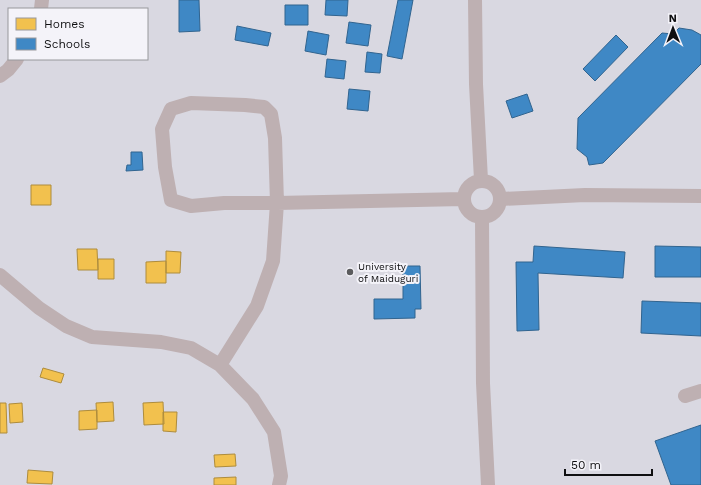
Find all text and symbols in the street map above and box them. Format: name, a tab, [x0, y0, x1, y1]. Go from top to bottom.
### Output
legend	[8, 8, 148, 60]
north arrow	[653, 8, 693, 48]
text: N	[669, 12, 677, 25]
text: Homes	[44, 17, 85, 31]
text: Schools	[44, 37, 90, 51]
place label: University of Maiduguri	[358, 261, 418, 284]
marker: University of Maiduguri	[345, 267, 355, 277]
scale bar	[565, 451, 652, 477]
text: 50 m	[571, 458, 601, 472]

